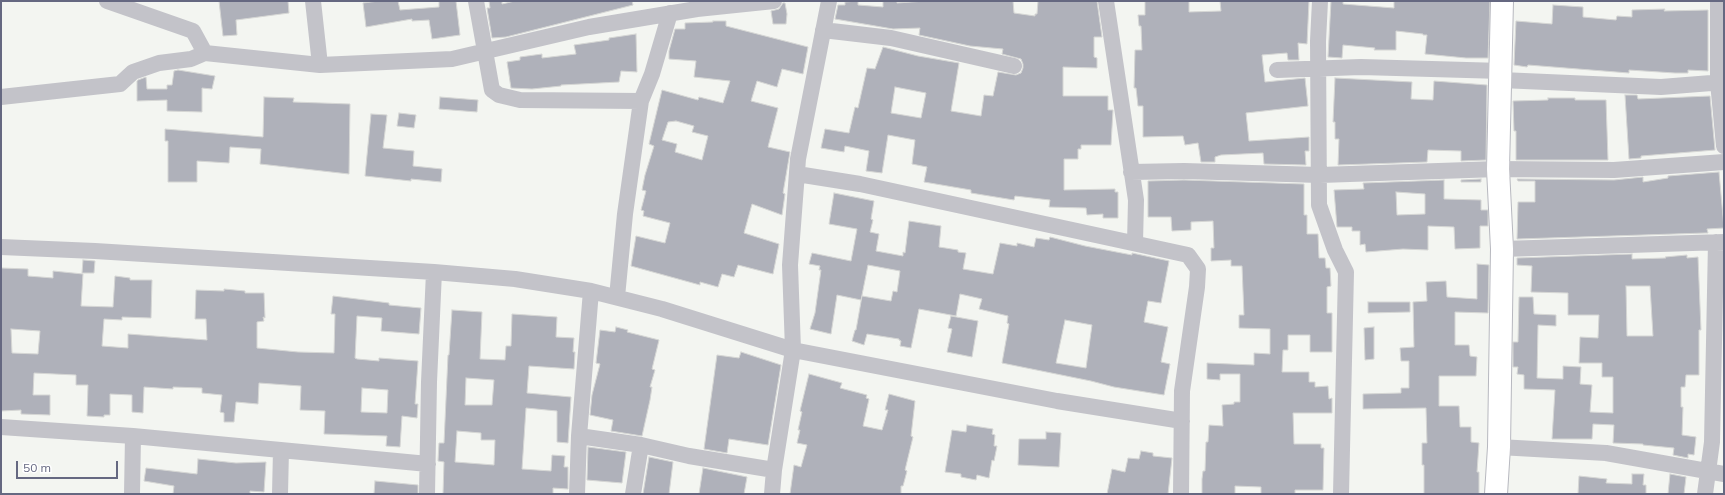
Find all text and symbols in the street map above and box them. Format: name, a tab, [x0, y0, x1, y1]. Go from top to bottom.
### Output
scale bar	[18, 453, 120, 479]
text: 50 m	[23, 460, 51, 475]

